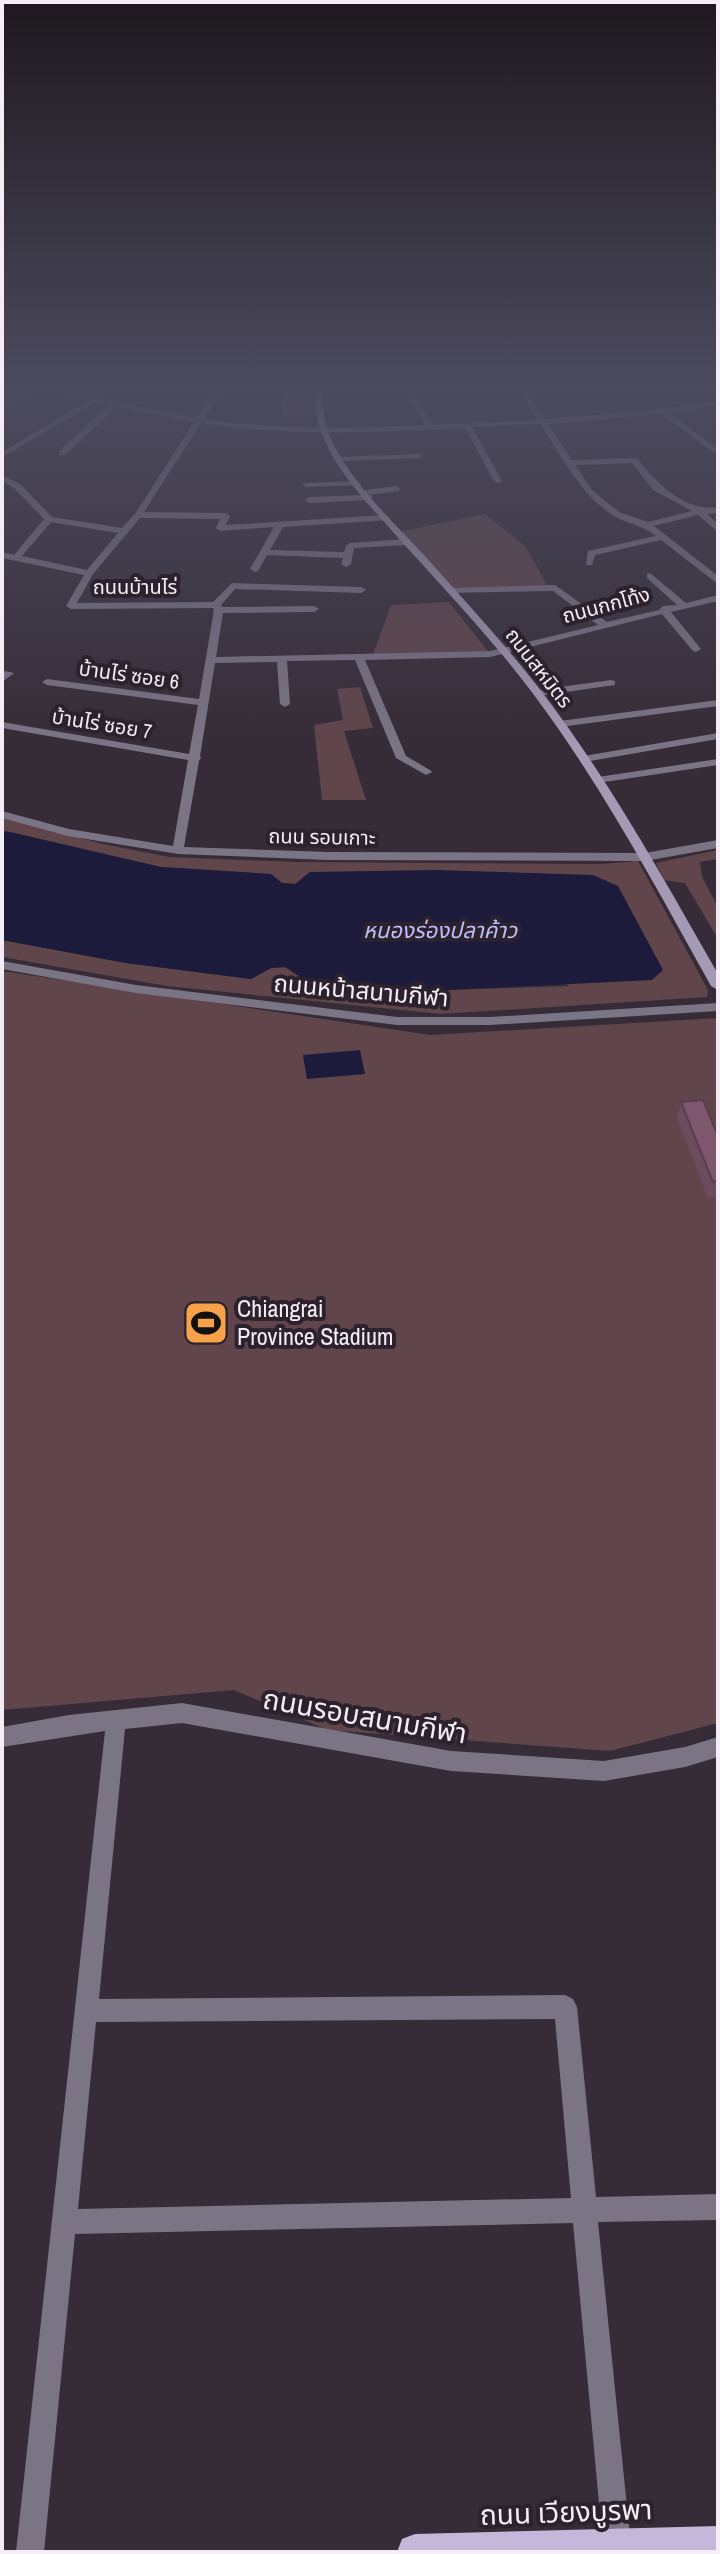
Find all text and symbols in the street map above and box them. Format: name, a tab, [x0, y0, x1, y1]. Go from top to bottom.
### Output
street label: ถนนบ้านไร่	[93, 573, 177, 600]
street label: ถนนกกโท้ง	[559, 580, 653, 629]
street label: ถนนสหมิตร	[500, 622, 579, 713]
street label: บ้านไร่ ซอย 6	[77, 654, 181, 695]
street label: บ้านไร่ ซอย 7	[50, 702, 154, 745]
street label: ถนน รอบเกาะ	[268, 822, 376, 851]
water label: หนองร่องปลาค้าว	[363, 915, 518, 945]
street label: ถนนหน้าสนามกีฬา	[272, 966, 450, 1014]
place label: Chiangrai Province Stadium	[237, 1292, 393, 1352]
sports icon: Chiangrai Province Stadium	[182, 1299, 230, 1347]
street label: ถนนรอบสนามกีฬา	[260, 1679, 470, 1753]
street label: ถนน เวียงบูรพา	[479, 2490, 653, 2534]

